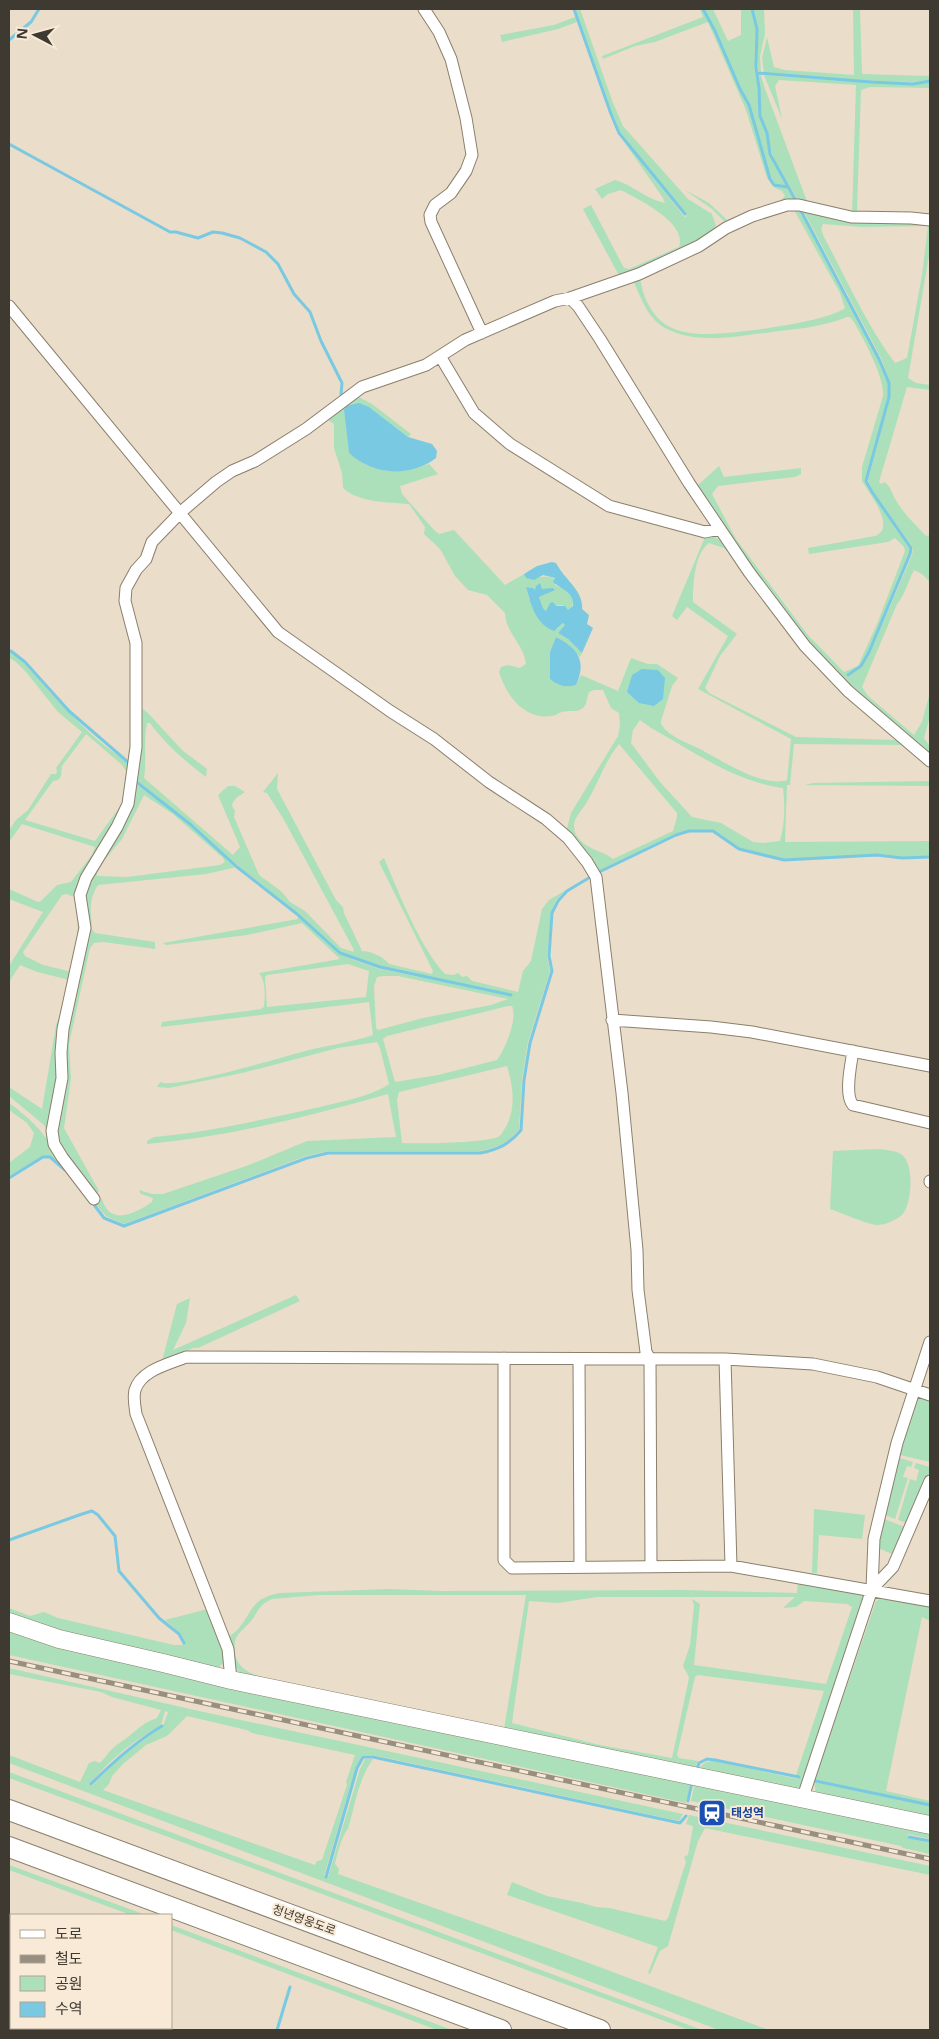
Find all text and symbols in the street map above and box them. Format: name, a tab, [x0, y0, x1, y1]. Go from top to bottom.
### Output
north arrow	[10, 10, 60, 60]
text: N	[12, 27, 32, 40]
station icon: 태성역	[697, 1798, 727, 1828]
place label: 태성역	[731, 1804, 764, 1821]
street label: 청년영웅도로	[270, 1900, 338, 1939]
legend	[10, 1914, 172, 2029]
text: 도로	[55, 1923, 83, 1943]
text: 철도	[55, 1948, 83, 1968]
text: 공원	[55, 1973, 83, 1993]
text: 수역	[55, 1998, 83, 2018]

